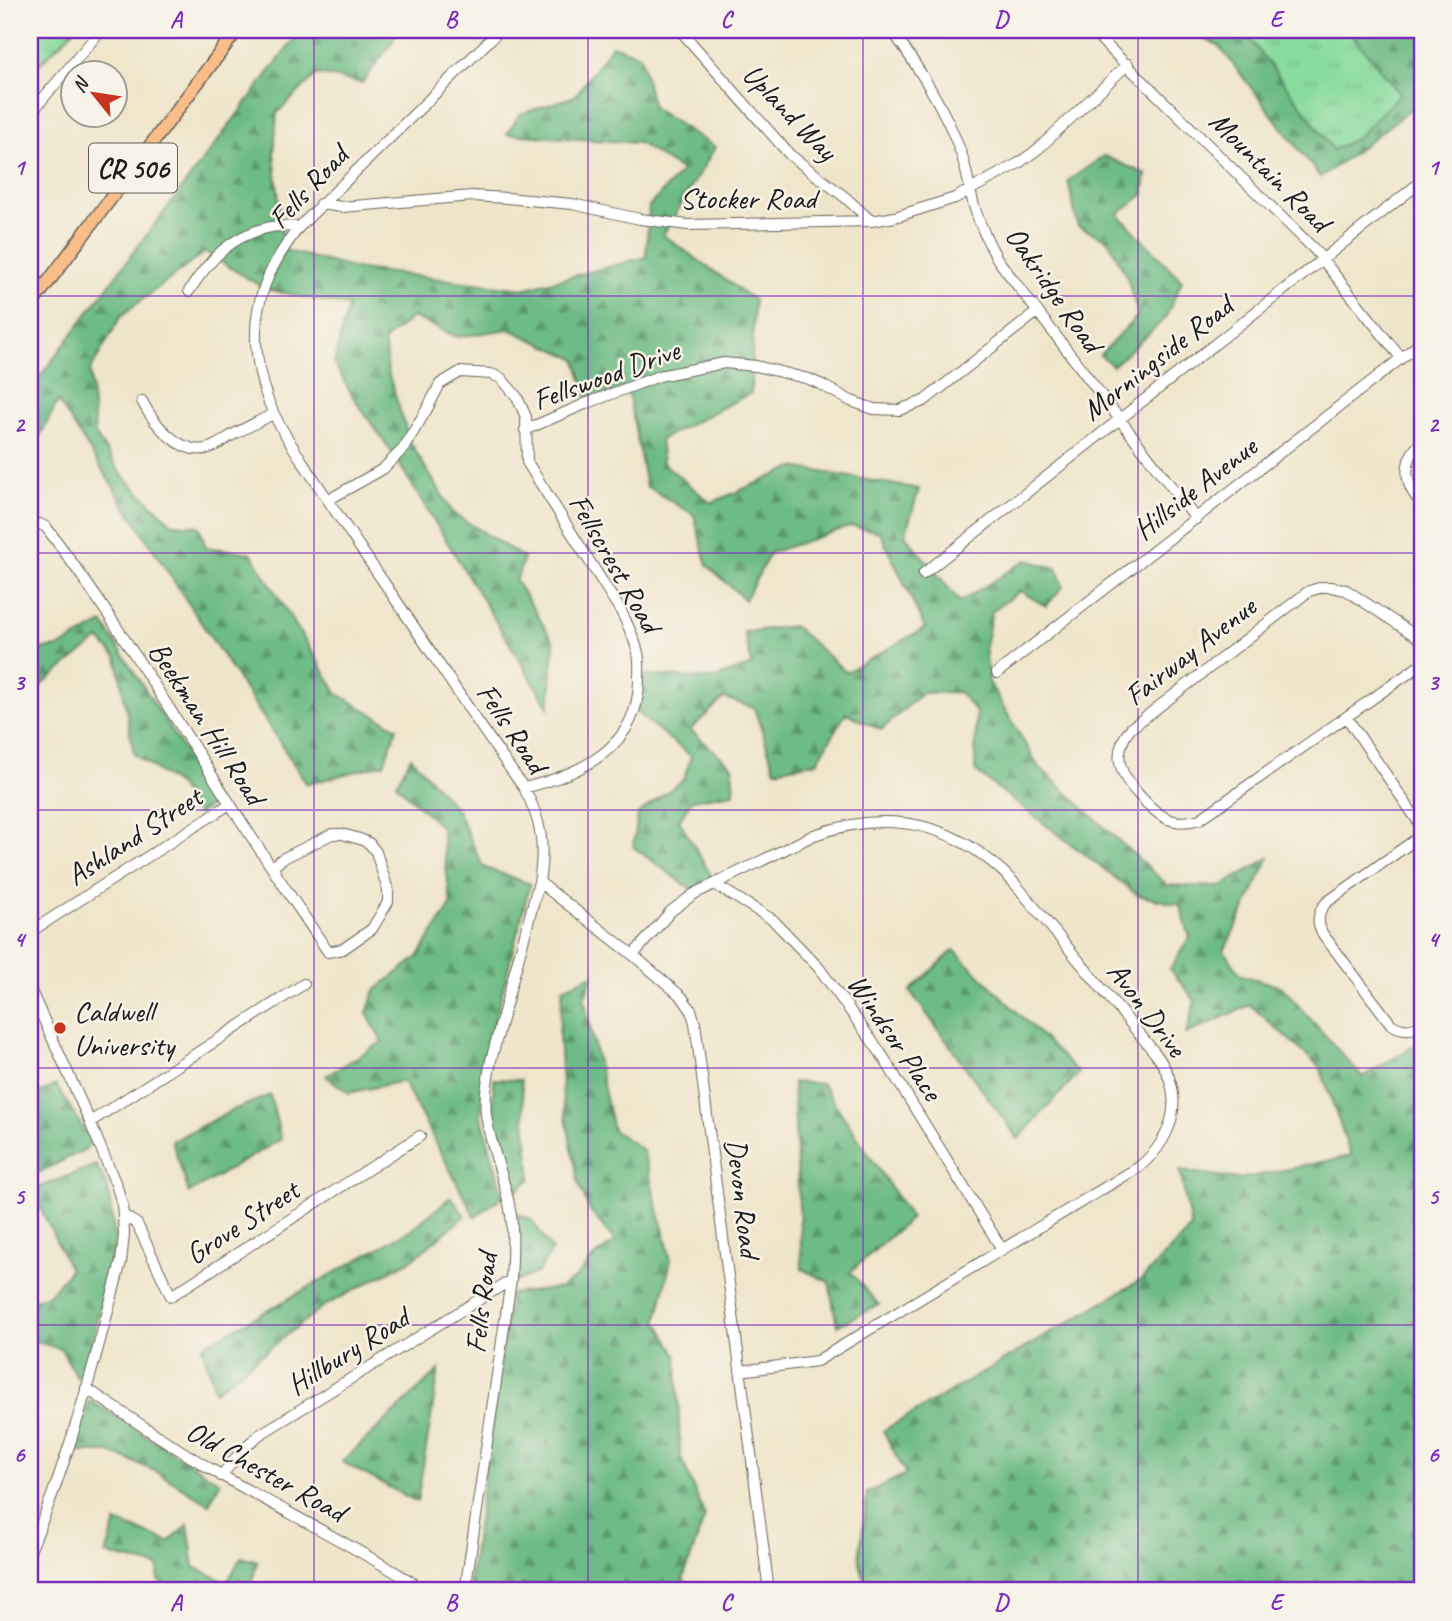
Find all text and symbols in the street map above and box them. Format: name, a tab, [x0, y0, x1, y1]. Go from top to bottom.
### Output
text: A	[170, 5, 184, 34]
text: B	[445, 5, 459, 34]
text: C	[721, 5, 735, 34]
text: D	[994, 5, 1010, 34]
text: E	[1270, 5, 1286, 34]
street label: Upland Way	[734, 55, 847, 170]
north arrow	[60, 60, 130, 130]
text: N	[67, 72, 95, 97]
street label: Mountain Road	[1201, 102, 1342, 243]
street label: Fells Road	[260, 134, 359, 237]
road number: CR 506	[89, 144, 177, 192]
text: 1	[14, 153, 27, 182]
text: 1	[1428, 153, 1441, 182]
street label: Stocker Road	[680, 179, 820, 217]
street label: Oakridge Road	[997, 219, 1114, 363]
street label: Morningside Road	[1074, 285, 1243, 429]
street label: Fellswood Drive	[528, 330, 687, 419]
text: 2	[14, 410, 27, 439]
text: 2	[1428, 410, 1441, 439]
street label: Hillside Avenue	[1126, 426, 1266, 548]
street label: Fellscrest Road	[560, 487, 672, 643]
street label: Fairway Avenue	[1117, 586, 1265, 714]
street label: Beekman Hill Road	[140, 634, 276, 815]
text: 3	[14, 668, 27, 697]
text: 3	[1428, 668, 1441, 697]
street label: Fells Road	[468, 676, 558, 784]
street label: Ashland Street	[59, 776, 212, 894]
text: 4	[14, 925, 27, 954]
text: 4	[1428, 925, 1441, 954]
street label: Avon Drive	[1099, 954, 1197, 1066]
street label: Windsor Place	[839, 966, 952, 1109]
place label: Caldwell University	[74, 992, 177, 1064]
marker: Caldwell University	[52, 1020, 68, 1036]
street label: Devon Road	[717, 1137, 770, 1264]
street label: Grove Street	[178, 1170, 308, 1273]
text: 5	[14, 1182, 26, 1211]
text: 5	[1428, 1182, 1440, 1211]
street label: Fells Road	[456, 1247, 506, 1355]
street label: Hillbury Road	[280, 1296, 420, 1403]
street label: Old Chester Road	[180, 1412, 356, 1532]
text: 6	[14, 1440, 27, 1469]
text: 6	[1428, 1440, 1441, 1469]
text: A	[170, 1588, 184, 1617]
text: B	[445, 1588, 459, 1617]
text: C	[721, 1588, 735, 1617]
text: D	[994, 1588, 1010, 1617]
text: E	[1270, 1588, 1286, 1617]

